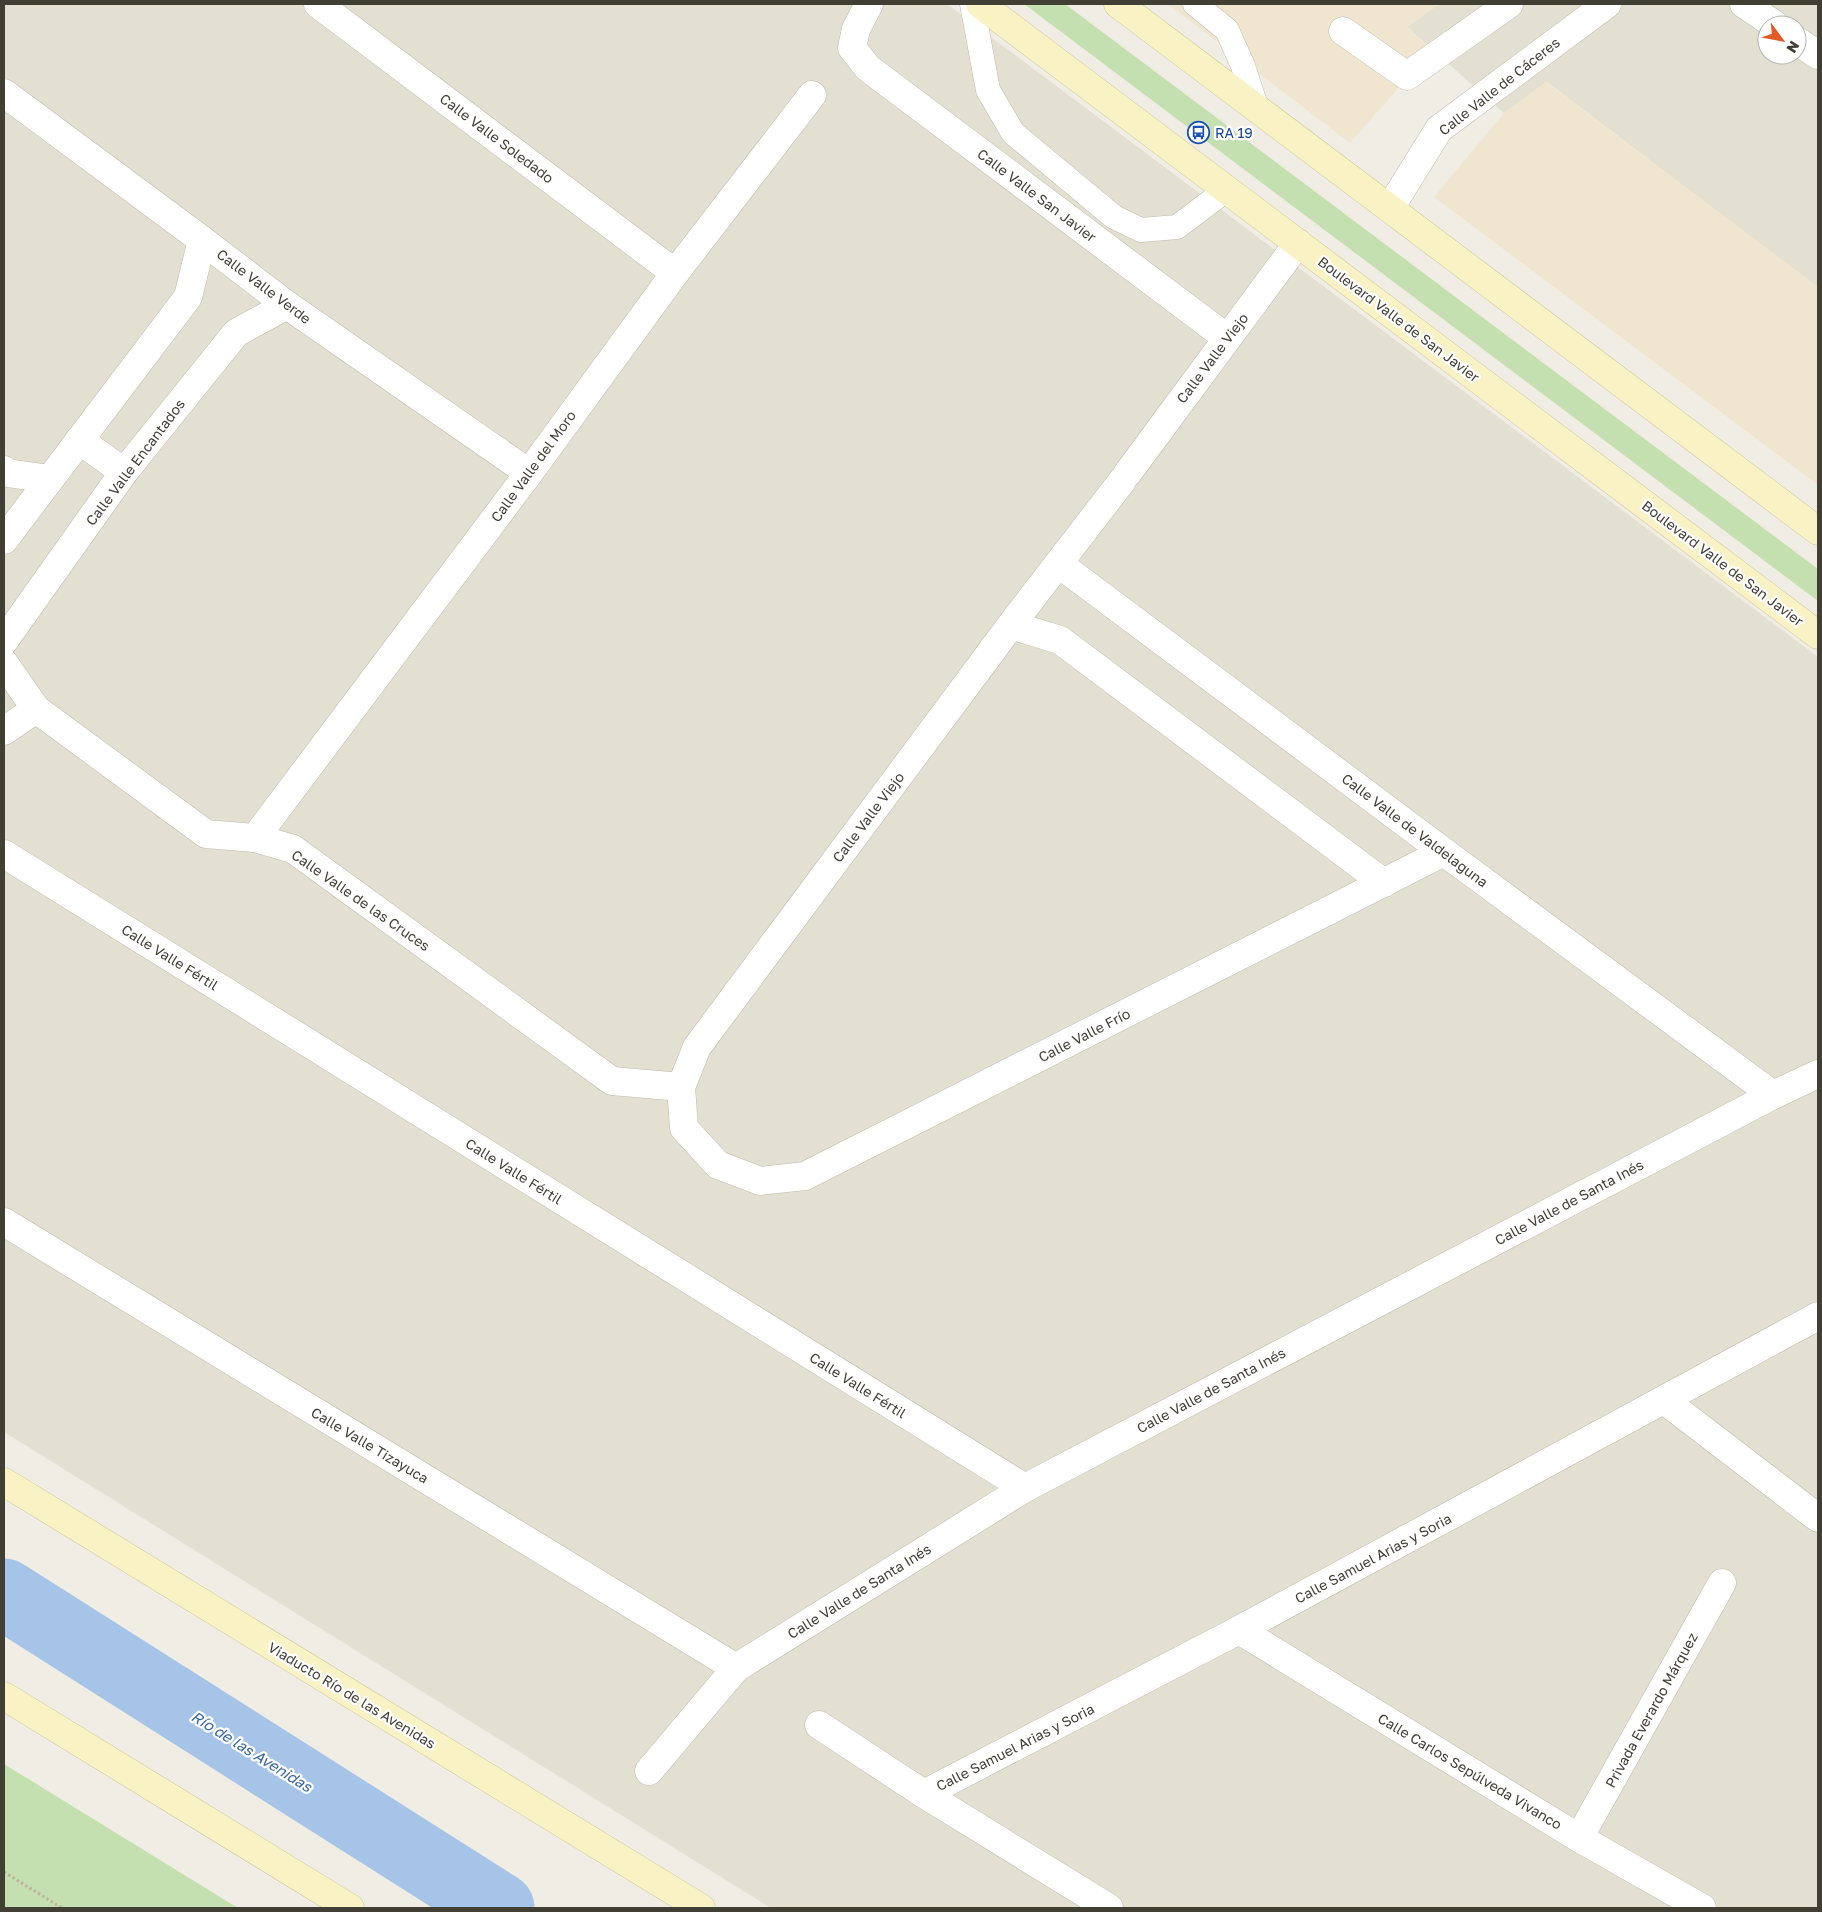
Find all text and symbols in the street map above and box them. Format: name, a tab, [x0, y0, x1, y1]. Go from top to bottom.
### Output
north arrow	[1757, 15, 1807, 65]
street label: Calle Valle de Cáceres	[1435, 33, 1563, 139]
text: N	[1783, 38, 1803, 56]
street label: Calle Valle Soledado	[437, 90, 557, 186]
bus stop icon: RA 19	[1187, 120, 1211, 144]
place label: RA 19	[1215, 124, 1253, 141]
street label: Calle Valle San Javier	[974, 145, 1100, 246]
street label: Calle Valle Verde	[214, 245, 314, 327]
street label: Boulevard Valle de San Javier	[1315, 253, 1484, 386]
street label: Calle Valle Viejo	[1173, 310, 1251, 406]
street label: Calle Valle Encantados	[82, 395, 188, 529]
street label: Calle Valle del Moro	[487, 407, 579, 525]
street label: Boulevard Valle de San Javier	[1639, 497, 1808, 630]
street label: Calle Valle Viejo	[829, 769, 907, 865]
street label: Calle Valle de Valdelaguna	[1339, 769, 1491, 891]
street label: Calle Valle de las Cruces	[289, 846, 433, 954]
street label: Calle Valle Fértil	[119, 920, 221, 994]
street label: Calle Valle Frío	[1035, 1005, 1133, 1065]
street label: Calle Valle Fértil	[463, 1134, 565, 1208]
street label: Calle Valle de Santa Inés	[1492, 1156, 1646, 1248]
street label: Calle Valle de Santa Inés	[1134, 1344, 1288, 1436]
street label: Calle Valle Fértil	[807, 1348, 909, 1422]
street label: Calle Valle Tizayuca	[308, 1403, 432, 1487]
street label: Calle Samuel Arias y Soria	[1292, 1509, 1454, 1607]
street label: Calle Valle de Santa Inés	[784, 1540, 934, 1642]
street label: Privada Everardo Márquez	[1601, 1630, 1701, 1790]
street label: Viaducto Río de las Avenidas	[265, 1638, 439, 1752]
street label: Calle Samuel Arias y Soria	[933, 1700, 1097, 1794]
water label: Río de las Avenidas	[189, 1707, 316, 1796]
street label: Calle Carlos Sepúlveda Vivanco	[1375, 1709, 1565, 1833]

